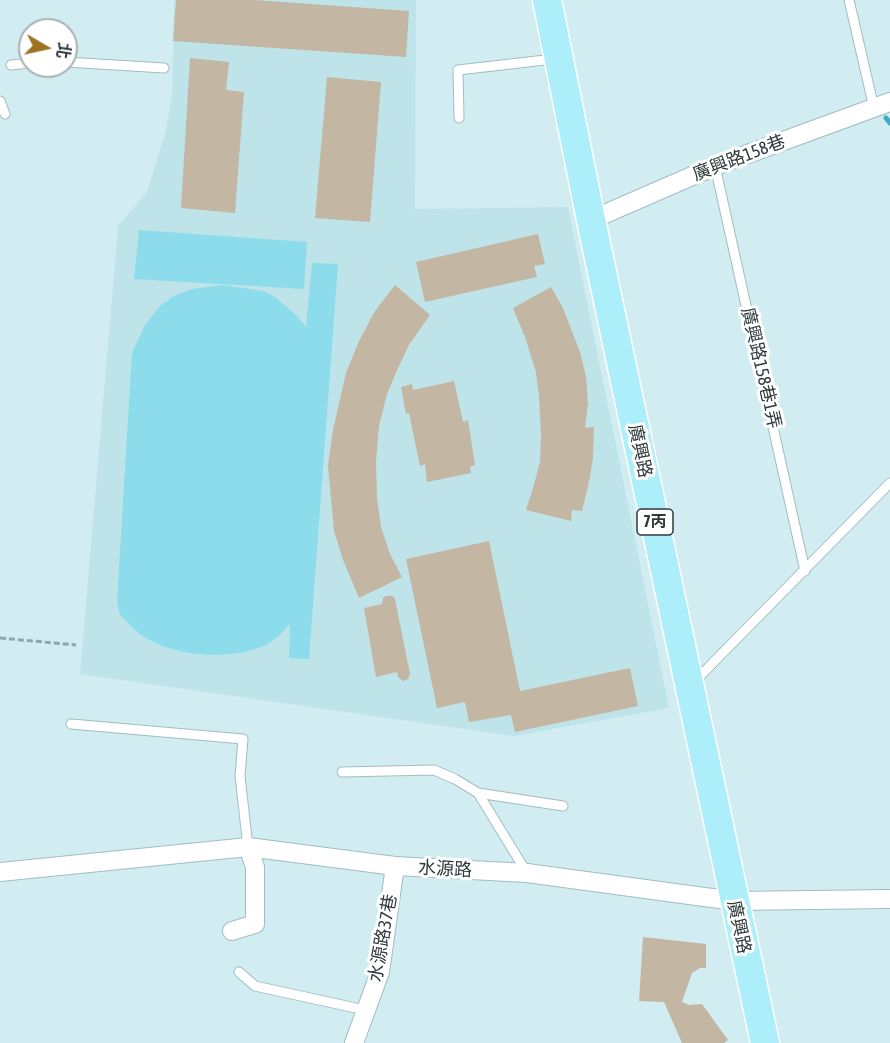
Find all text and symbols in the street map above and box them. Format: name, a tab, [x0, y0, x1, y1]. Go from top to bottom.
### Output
north arrow	[18, 18, 78, 78]
text: 北	[54, 41, 74, 60]
street label: 廣興路158巷	[690, 130, 788, 186]
street label: 廣興路158巷1弄	[737, 305, 785, 431]
street label: 廣興路	[624, 422, 656, 480]
road number: 7丙	[637, 509, 673, 535]
street label: 水源路	[417, 857, 473, 881]
street label: 水源路37巷	[365, 892, 401, 984]
street label: 廣興路	[723, 898, 755, 956]

